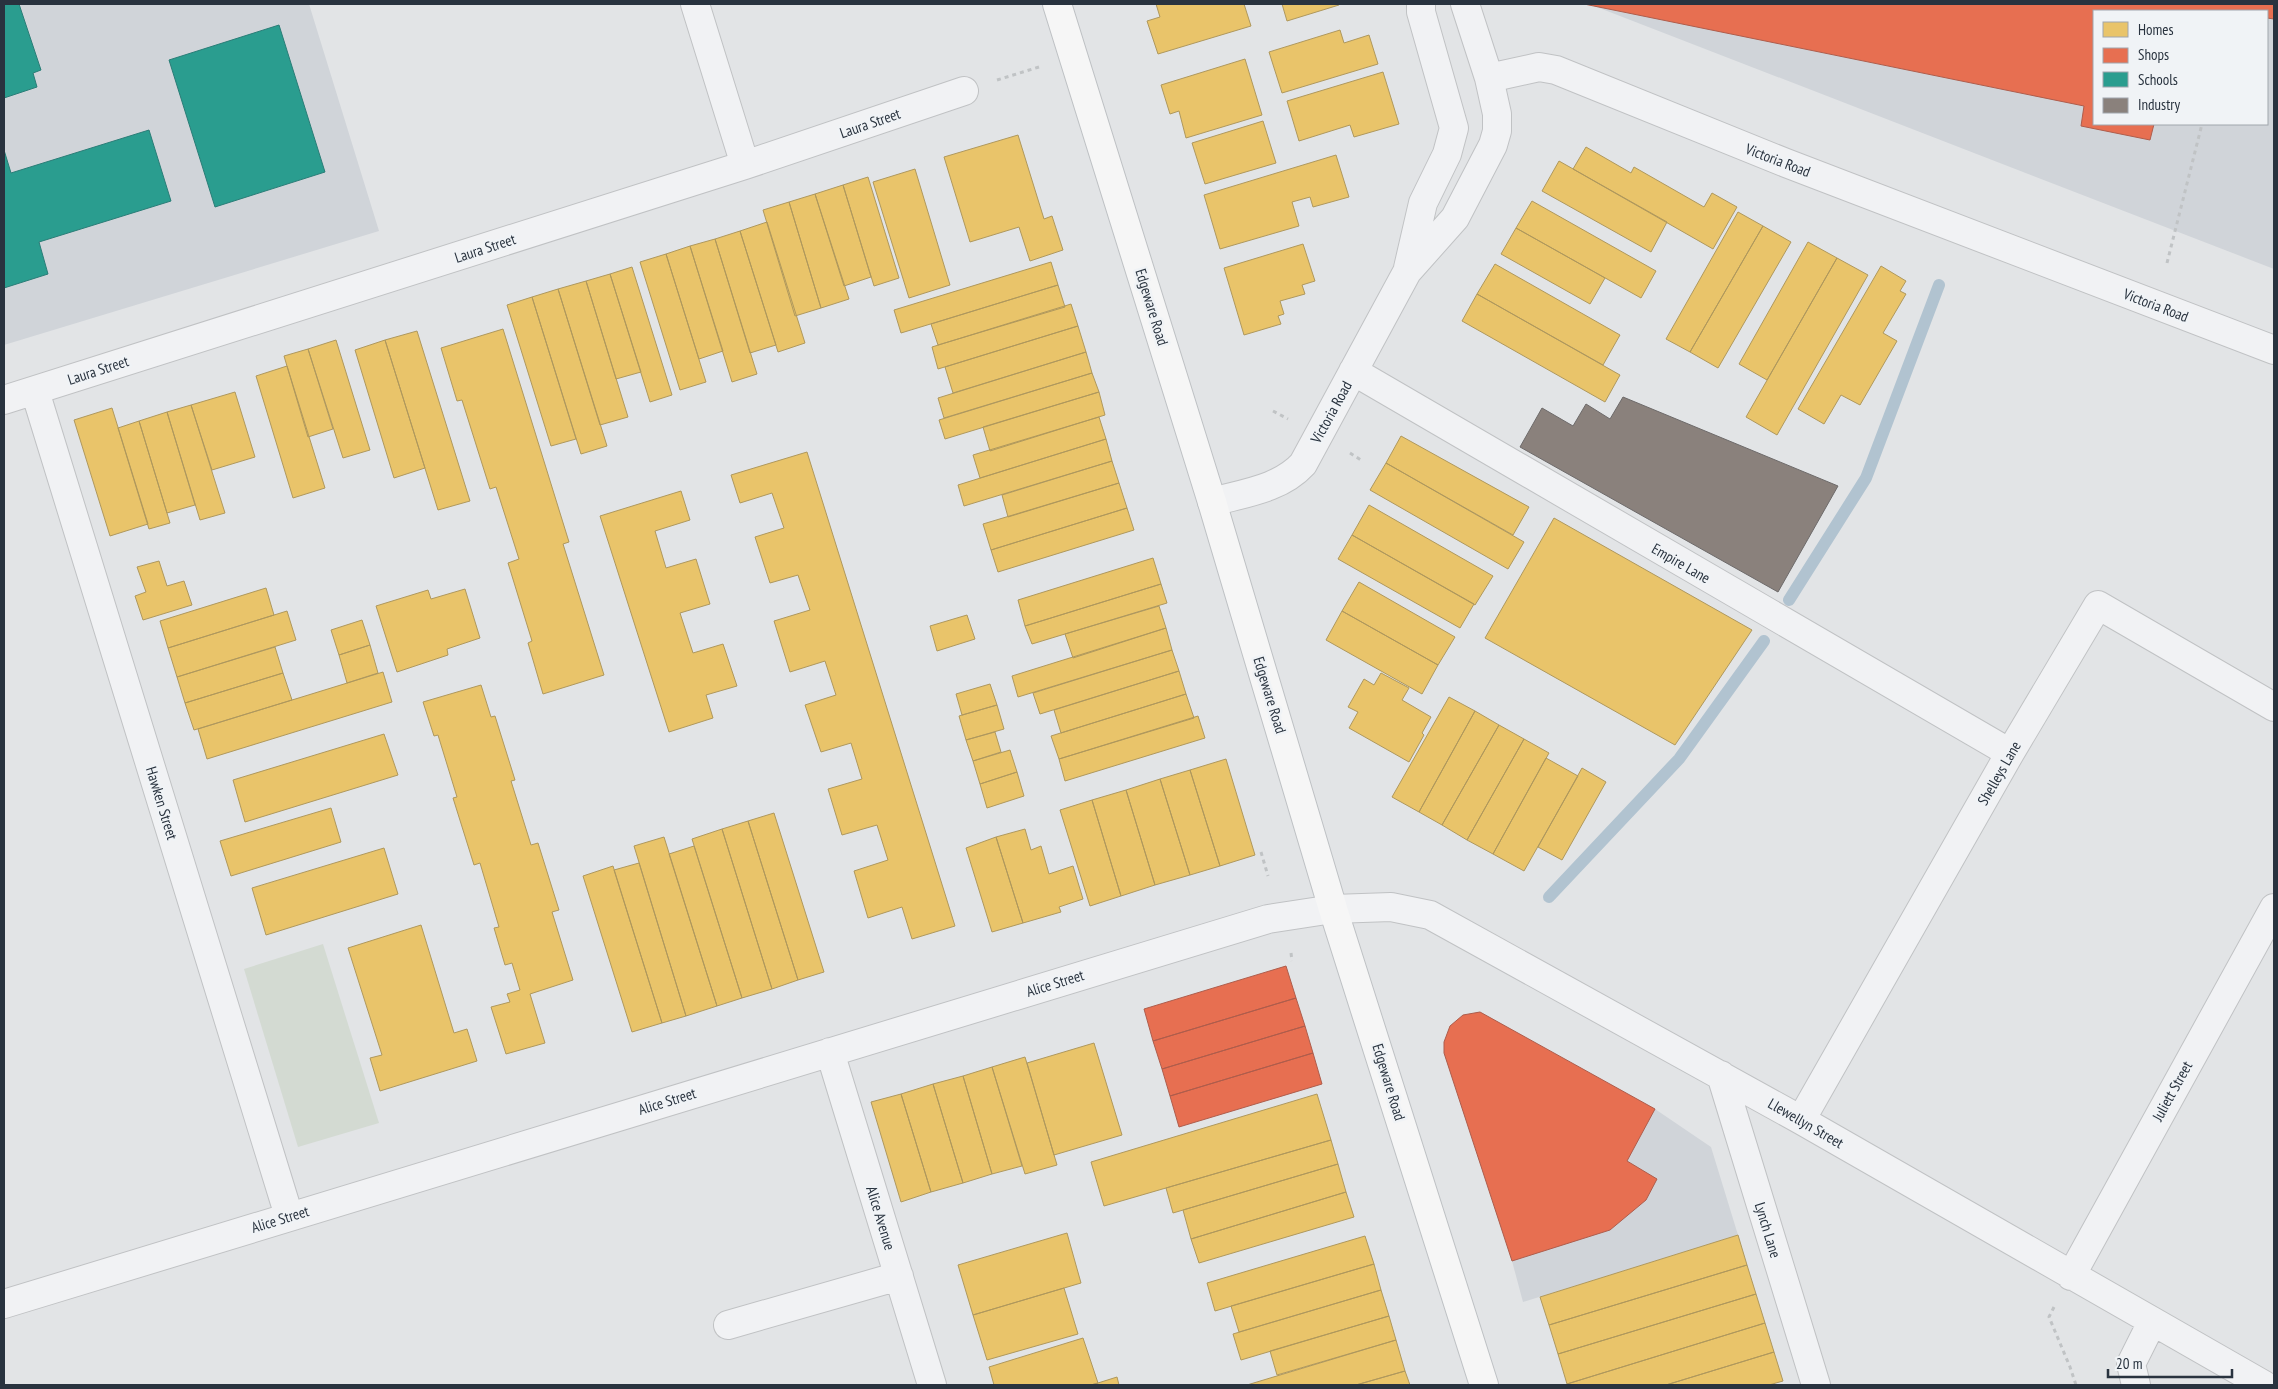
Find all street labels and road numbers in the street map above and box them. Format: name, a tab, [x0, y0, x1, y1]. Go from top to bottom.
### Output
street label: Laura Street	[837, 104, 903, 142]
street label: Victoria Road	[1742, 139, 1813, 181]
street label: Laura Street	[452, 229, 518, 267]
street label: Edgeware Road	[1131, 266, 1173, 348]
street label: Victoria Road	[2120, 284, 2191, 326]
street label: Laura Street	[65, 351, 131, 389]
street label: Victoria Road	[1306, 378, 1356, 447]
street label: Empire Lane	[1648, 539, 1714, 587]
street label: Edgeware Road	[1249, 654, 1291, 736]
street label: Shelleys Lane	[1973, 738, 2025, 808]
street label: Hawken Street	[142, 764, 182, 842]
street label: Alice Street	[1024, 965, 1086, 1001]
street label: Edgeware Road	[1368, 1041, 1410, 1123]
street label: Juliett Street	[2147, 1058, 2196, 1125]
street label: Alice Street	[636, 1083, 698, 1119]
street label: Llewellyn Street	[1765, 1094, 1847, 1152]
street label: Alice Avenue	[862, 1184, 900, 1252]
street label: Lynch Lane	[1751, 1200, 1785, 1260]
street label: Alice Street	[249, 1201, 311, 1237]

